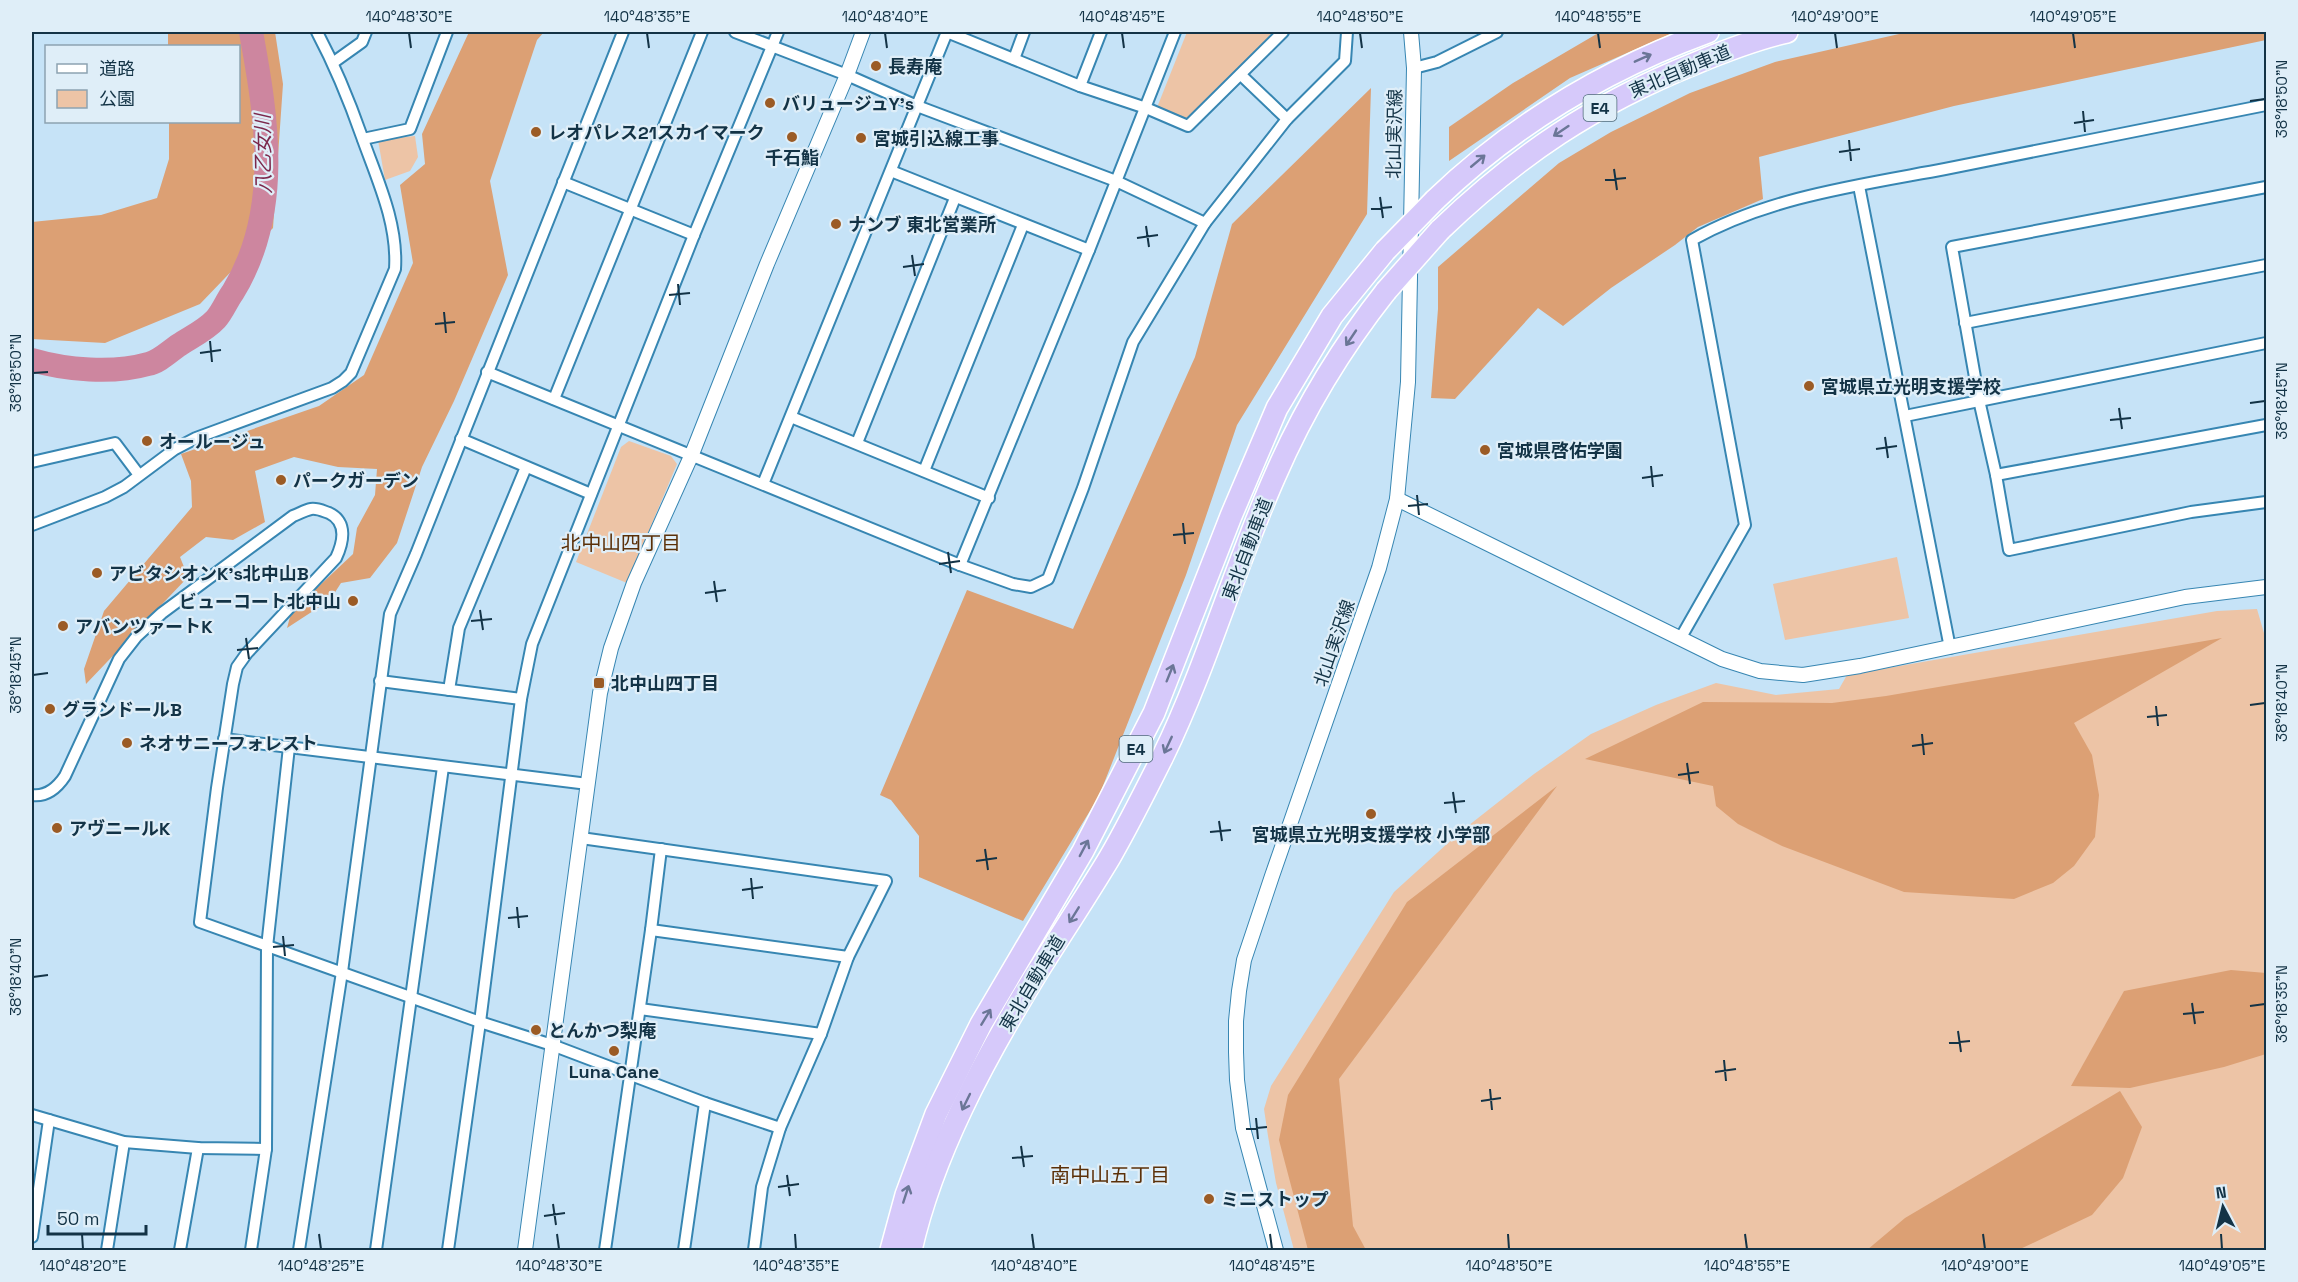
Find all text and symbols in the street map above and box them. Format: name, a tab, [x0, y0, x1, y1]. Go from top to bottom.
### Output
text: 140°48'30"E	[366, 7, 452, 26]
text: 140°48'35"E	[604, 7, 690, 26]
text: 140°48'40"E	[842, 7, 928, 26]
text: 140°48'45"E	[1079, 7, 1165, 26]
text: 140°48'50"E	[1317, 7, 1403, 26]
text: 140°48'55"E	[1555, 7, 1641, 26]
text: 140°49'00"E	[1791, 7, 1879, 26]
text: 140°49'05"E	[2030, 7, 2116, 26]
street label: 東北自動車道	[1626, 39, 1734, 103]
legend	[45, 45, 240, 123]
one-way arrow	[1634, 52, 1652, 64]
place label: 長寿庵	[888, 55, 942, 78]
text: 道路	[99, 57, 135, 80]
marker: 長寿庵	[869, 59, 883, 73]
text: 38°18'50"N	[2272, 60, 2291, 138]
text: 公園	[99, 87, 135, 110]
street label: 北山実沢線	[1382, 89, 1406, 179]
place label: バリュージュY's	[782, 92, 914, 115]
road number: E4	[1584, 95, 1616, 121]
marker: バリュージュY's	[763, 96, 777, 110]
water label: 八乙女川	[249, 112, 277, 194]
place label: レオパレス21スカイマーク	[548, 121, 765, 144]
marker: レオパレス21スカイマーク	[529, 125, 543, 139]
one-way arrow	[1553, 125, 1570, 137]
place label: 宮城引込線工事	[873, 127, 999, 150]
marker: 千石鮨	[785, 130, 799, 144]
marker: 宮城引込線工事	[854, 131, 868, 145]
place label: 千石鮨	[765, 146, 819, 169]
one-way arrow	[1470, 154, 1485, 168]
place label: ナンブ 東北営業所	[848, 213, 996, 236]
marker: ナンブ 東北営業所	[829, 217, 843, 231]
one-way arrow	[1344, 329, 1356, 346]
text: 38°18'50"N	[6, 334, 25, 412]
text: 38°18'45"N	[2272, 362, 2291, 440]
place label: 宮城県立光明支援学校	[1821, 375, 2001, 398]
marker: 宮城県立光明支援学校	[1802, 379, 1816, 393]
place label: オールージュ	[159, 430, 265, 453]
marker: オールージュ	[140, 434, 154, 448]
place label: 宮城県啓佑学園	[1497, 439, 1623, 462]
marker: 宮城県啓佑学園	[1478, 443, 1492, 457]
place label: パークガーデン	[293, 469, 419, 492]
marker: パークガーデン	[274, 473, 288, 487]
street label: 東北自動車道	[1217, 494, 1277, 604]
district label: 北中山四丁目	[561, 530, 681, 556]
place label: アビタシオンK's北中山B	[109, 562, 309, 585]
marker: アビタシオンK's北中山B	[90, 566, 104, 580]
place label: ビューコート北中山	[179, 590, 341, 613]
marker: ビューコート北中山	[346, 594, 360, 608]
street label: 北山実沢線	[1308, 597, 1360, 689]
place label: アバンツァートK	[75, 615, 213, 638]
marker: アバンツァートK	[56, 619, 70, 633]
text: 38°18'45"N	[6, 636, 25, 714]
text: 38°18'40"N	[2272, 664, 2291, 742]
one-way arrow	[1165, 665, 1176, 683]
place label: 北中山四丁目	[611, 672, 719, 695]
marker: 北中山四丁目	[592, 676, 606, 690]
place label: グランドールB	[62, 698, 182, 721]
marker: グランドールB	[43, 702, 57, 716]
place label: ネオサニーフォレスト	[139, 732, 318, 755]
one-way arrow	[1162, 735, 1174, 753]
marker: ネオサニーフォレスト	[120, 736, 134, 750]
road number: E4	[1120, 736, 1152, 762]
marker: 宮城県立光明支援学校 小学部	[1364, 807, 1378, 821]
place label: アヴニールK	[69, 817, 171, 840]
marker: アヴニールK	[50, 821, 64, 835]
place label: 宮城県立光明支援学校 小学部	[1252, 823, 1490, 846]
one-way arrow	[1078, 840, 1090, 857]
one-way arrow	[1067, 906, 1079, 923]
street label: 東北自動車道	[994, 931, 1070, 1035]
text: 38°18'40"N	[6, 938, 25, 1016]
text: 38°18'35"N	[2272, 965, 2291, 1043]
one-way arrow	[980, 1009, 992, 1026]
place label: とんかつ梨庵	[548, 1019, 656, 1042]
marker: とんかつ梨庵	[529, 1023, 543, 1037]
marker: Luna Cane	[607, 1044, 621, 1058]
place label: Luna Cane	[569, 1060, 659, 1083]
one-way arrow	[960, 1093, 971, 1111]
district label: 南中山五丁目	[1050, 1162, 1170, 1188]
north arrow	[2193, 1177, 2253, 1237]
text: N	[2215, 1182, 2228, 1204]
one-way arrow	[901, 1185, 912, 1204]
place label: ミニストップ	[1221, 1188, 1329, 1211]
marker: ミニストップ	[1202, 1192, 1216, 1206]
scale bar	[48, 1198, 146, 1236]
text: 50 m	[57, 1207, 99, 1230]
text: 140°48'20"E	[40, 1256, 126, 1275]
text: 140°48'25"E	[278, 1256, 364, 1275]
text: 140°48'30"E	[516, 1256, 602, 1275]
text: 140°48'35"E	[753, 1256, 839, 1275]
text: 140°48'40"E	[991, 1256, 1077, 1275]
text: 140°48'45"E	[1229, 1256, 1315, 1275]
text: 140°48'50"E	[1466, 1256, 1552, 1275]
text: 140°48'55"E	[1704, 1256, 1790, 1275]
text: 140°49'00"E	[1941, 1256, 2029, 1275]
text: 140°49'05"E	[2179, 1256, 2265, 1275]

